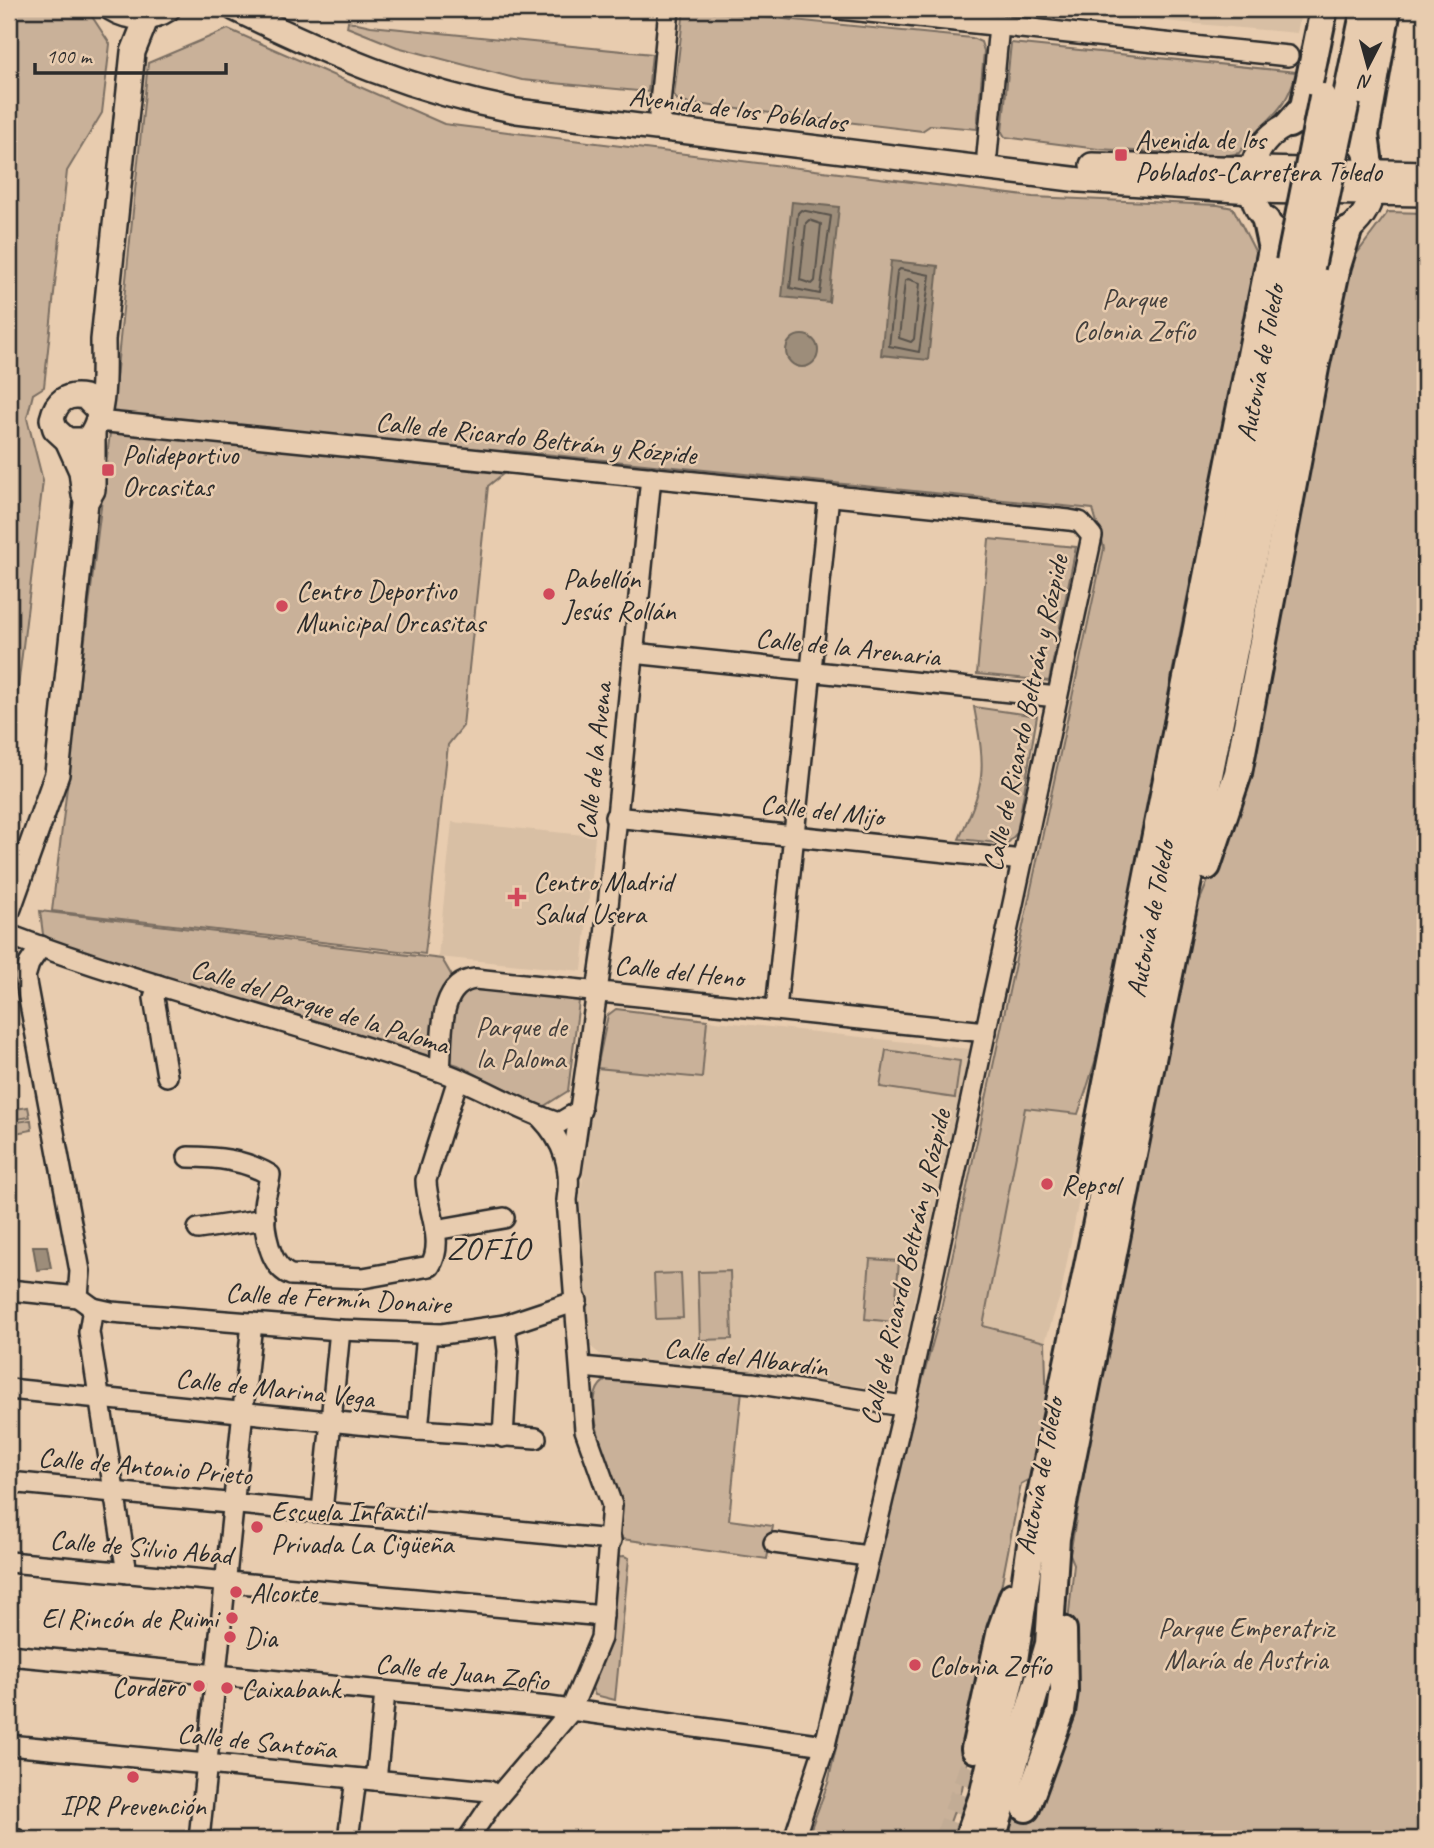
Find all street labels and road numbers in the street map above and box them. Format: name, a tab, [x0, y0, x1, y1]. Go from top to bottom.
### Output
street label: Avenida de los Poblados	[627, 78, 851, 140]
street label: Autovía de Toledo	[1228, 279, 1293, 444]
street label: Calle de Ricardo Beltrán y Rózpide	[374, 404, 700, 472]
street label: Calle de Ricardo Beltrán y Rózpide	[974, 550, 1076, 874]
street label: Calle de la Arenaria	[754, 620, 944, 674]
street label: Calle de la Avena	[568, 678, 620, 841]
street label: Calle del Mijo	[759, 786, 888, 834]
street label: Autovía de Toledo	[1118, 835, 1183, 1000]
street label: Calle del Heno	[613, 947, 748, 996]
street label: Calle del Parque de la Paloma	[187, 950, 455, 1062]
street label: Calle de Ricardo Beltrán y Rózpide	[852, 1104, 959, 1428]
street label: Calle de Fermín Donaire	[224, 1275, 453, 1321]
street label: Calle del Albardín	[662, 1330, 831, 1385]
street label: Calle de Marina Vega	[174, 1360, 378, 1416]
street label: Autovía de Toledo	[1007, 1392, 1072, 1557]
street label: Calle de Antonio Prieto	[37, 1439, 255, 1493]
street label: Calle de Silvio Abad	[49, 1522, 237, 1573]
street label: Calle de Juan Zofio	[374, 1646, 552, 1699]
street label: Calle de Santoña	[176, 1715, 340, 1767]

